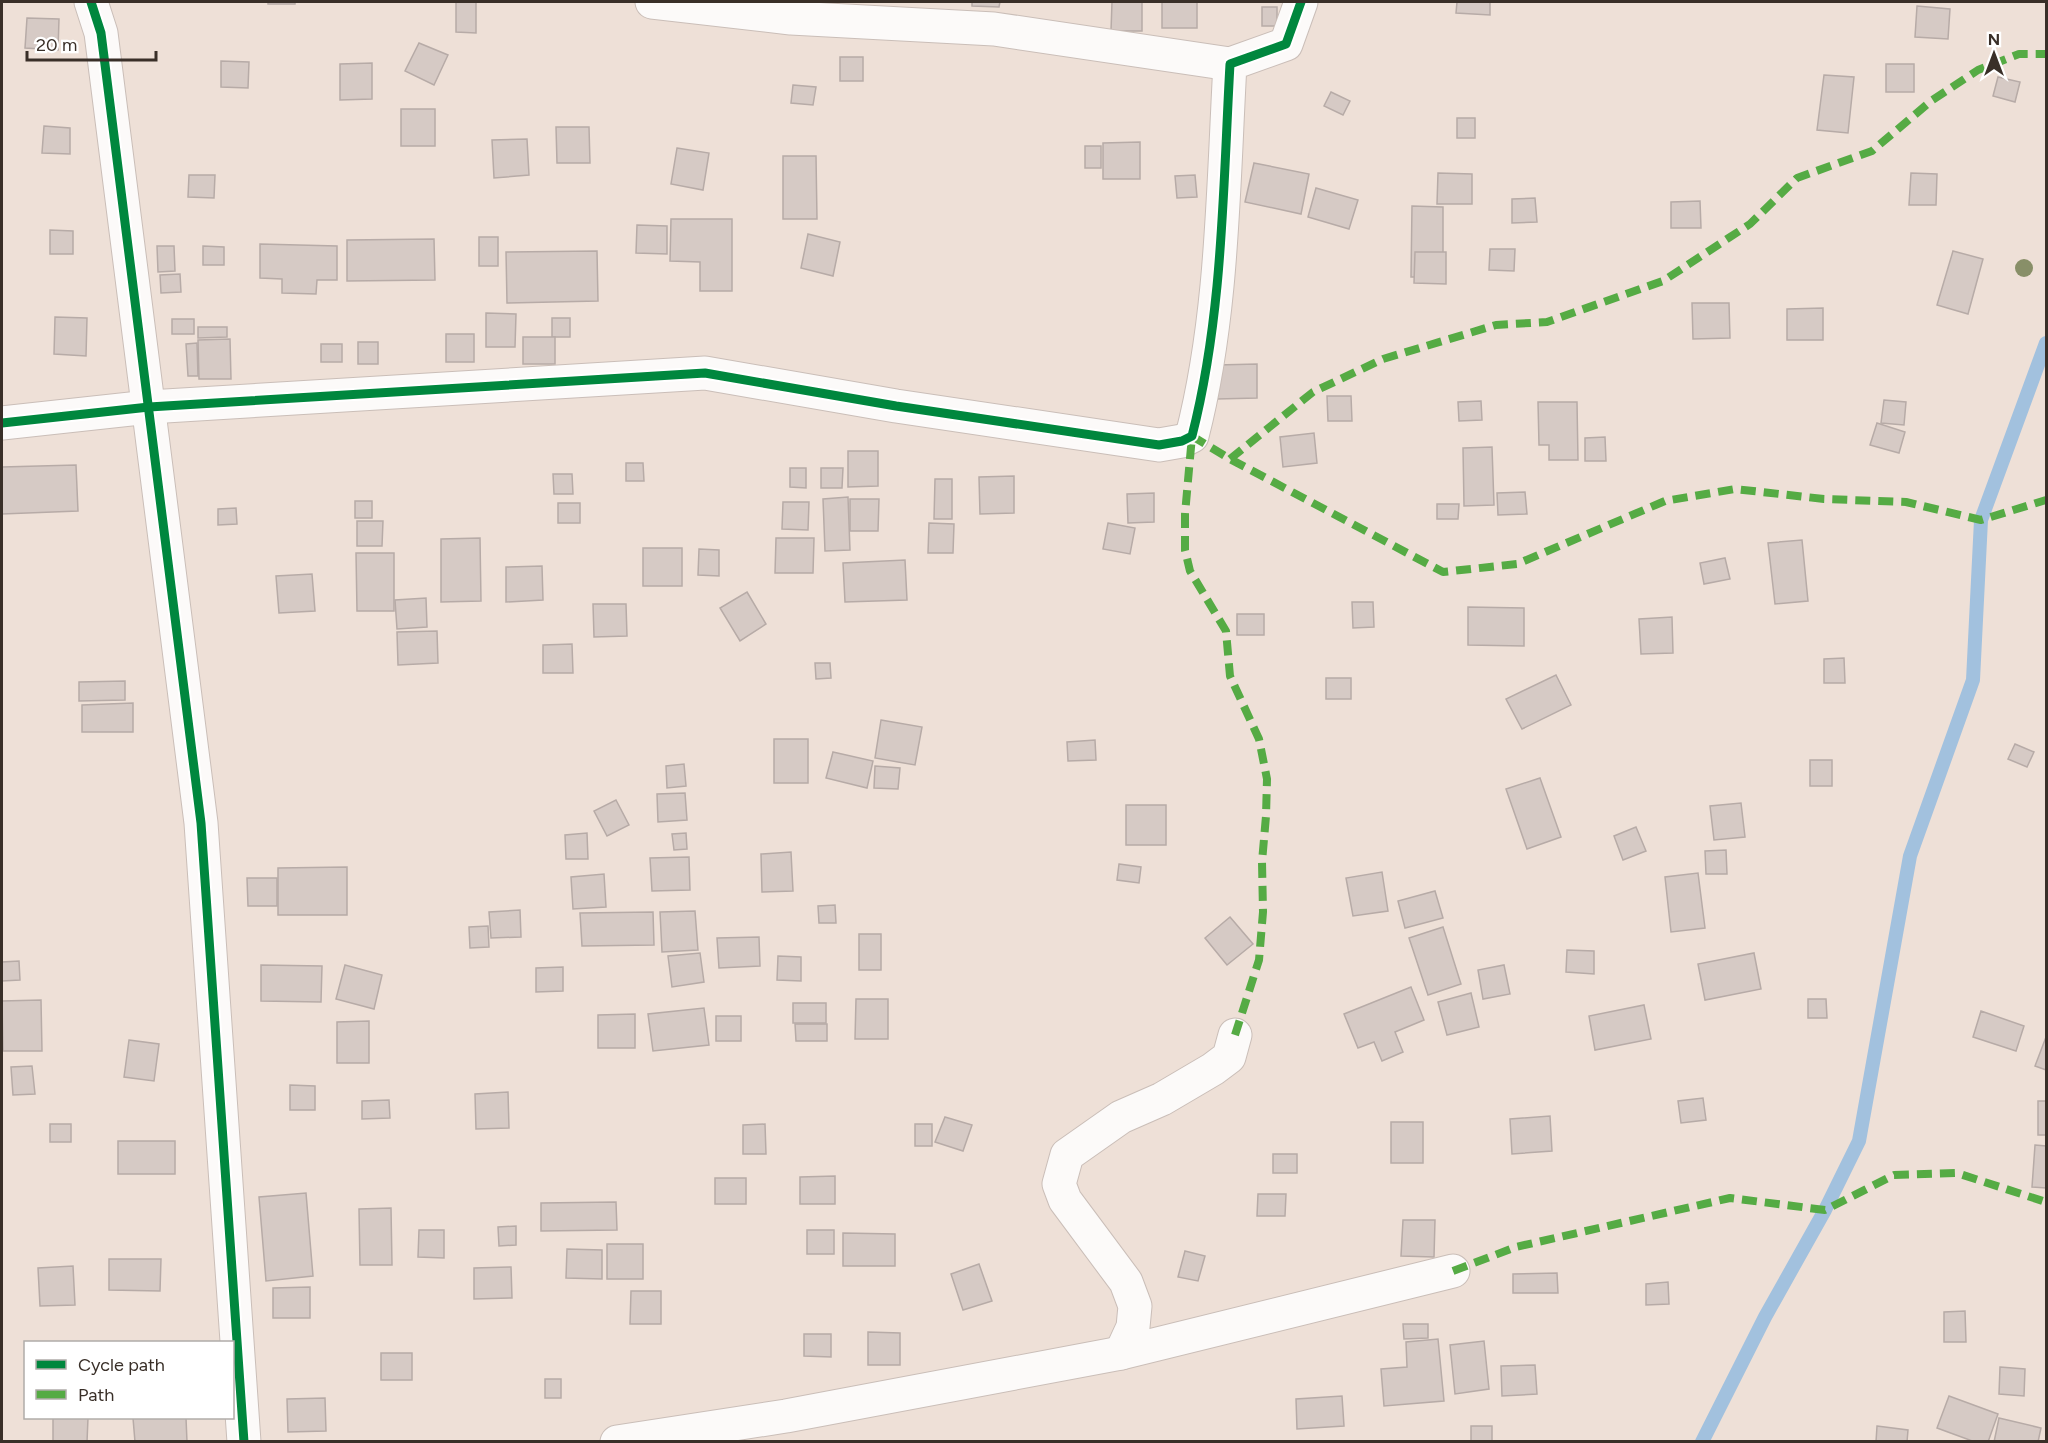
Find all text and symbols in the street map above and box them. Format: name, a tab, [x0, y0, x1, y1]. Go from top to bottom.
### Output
scale bar	[27, 24, 156, 62]
north arrow	[1964, 24, 2024, 84]
text: N	[1988, 30, 2000, 49]
text: 20 m	[36, 34, 77, 56]
legend	[24, 1341, 234, 1419]
text: Cycle path	[78, 1354, 165, 1376]
text: Path	[78, 1384, 114, 1406]

